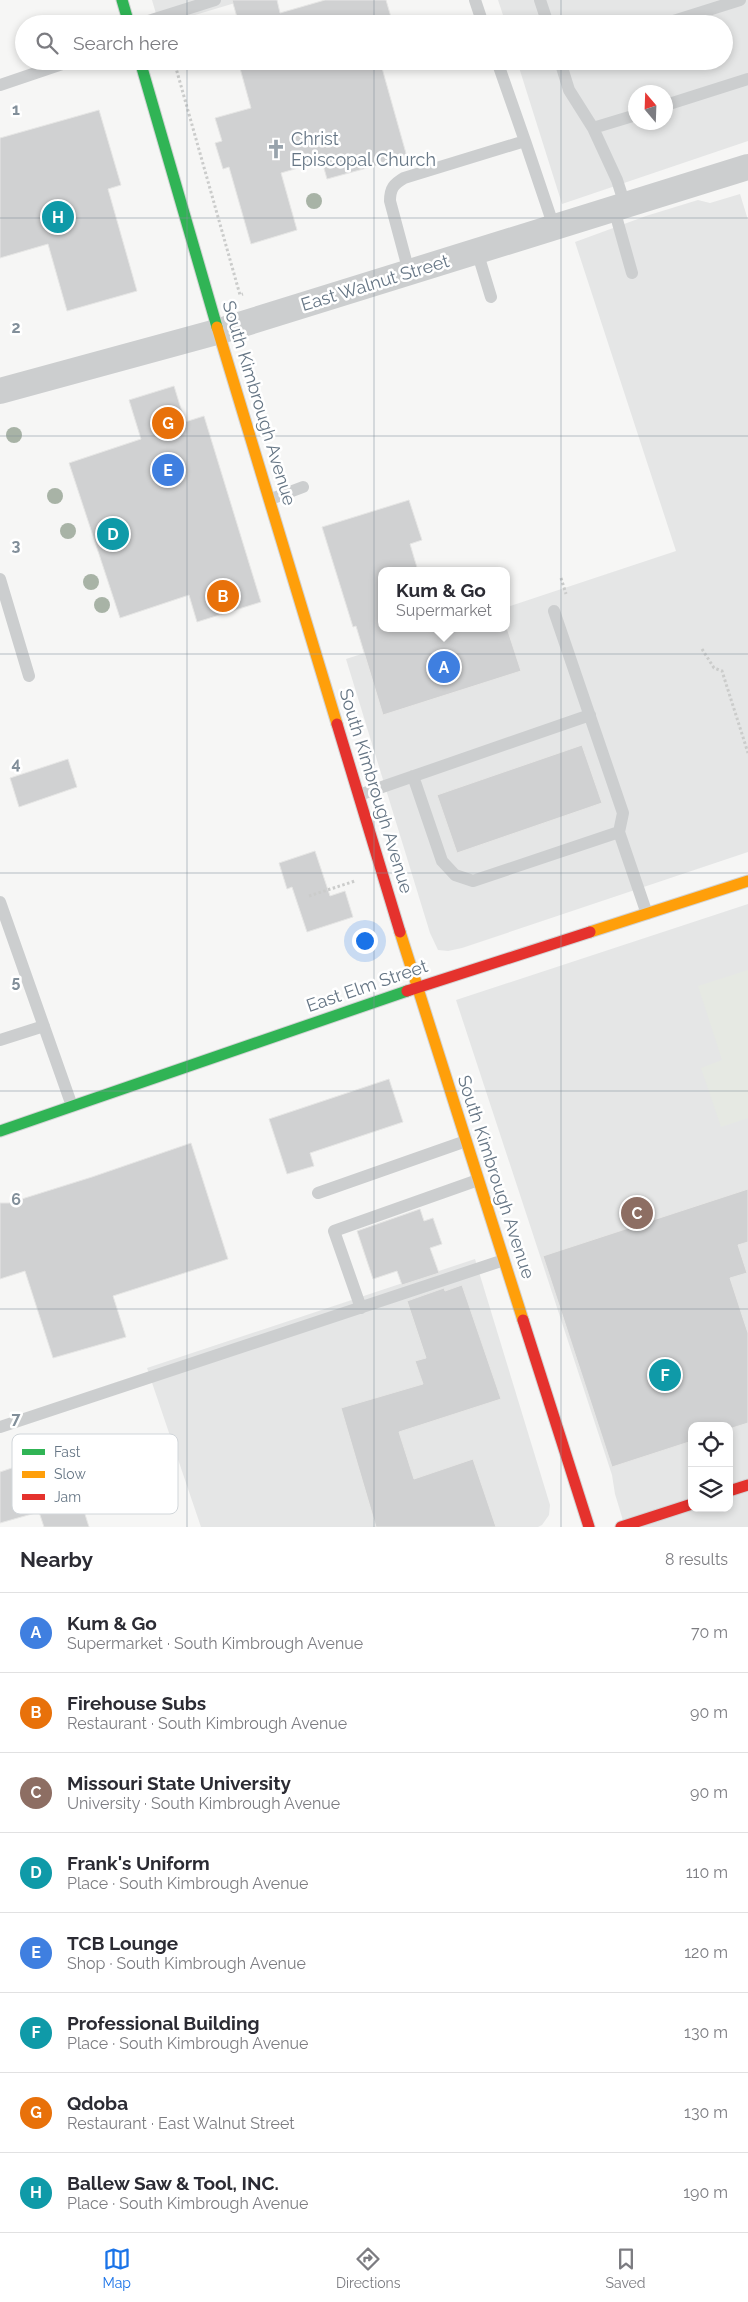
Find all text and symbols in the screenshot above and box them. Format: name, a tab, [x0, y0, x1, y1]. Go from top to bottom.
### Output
search box	[15, 15, 733, 70]
icon: search	[33, 29, 61, 57]
text: Search here	[73, 32, 179, 54]
north arrow	[628, 85, 673, 130]
text: 1	[12, 100, 20, 119]
place label: Christ Episcopal Church	[291, 128, 436, 170]
church icon: Christ Episcopal Church	[265, 138, 287, 160]
pin: H	[42, 198, 74, 236]
street label: East Walnut Street	[298, 250, 451, 315]
street label: South Kimbrough Avenue	[218, 298, 301, 508]
text: 2	[11, 318, 21, 337]
pin: G	[152, 404, 184, 442]
pin: E	[152, 451, 184, 489]
pin: D	[97, 515, 129, 553]
text: 3	[12, 536, 21, 555]
popup	[378, 567, 510, 632]
pin: B	[207, 577, 239, 615]
text: Kum & Go	[396, 579, 486, 601]
text: Supermarket	[396, 601, 492, 620]
pin: A	[428, 648, 460, 686]
street label: South Kimbrough Avenue	[335, 686, 418, 896]
text: 4	[11, 754, 21, 773]
your location	[352, 928, 378, 954]
street label: East Elm Street	[303, 955, 430, 1016]
text: 5	[12, 972, 21, 991]
street label: South Kimbrough Avenue	[454, 1072, 539, 1282]
text: 6	[11, 1190, 21, 1209]
pin: C	[621, 1194, 653, 1232]
pin: F	[649, 1356, 681, 1394]
text: 7	[12, 1409, 21, 1428]
map controls	[688, 1422, 733, 1512]
button: locate	[688, 1422, 733, 1467]
legend	[12, 1434, 178, 1514]
text: Fast	[54, 1444, 81, 1460]
text: Slow	[54, 1466, 86, 1482]
button: layers	[688, 1467, 733, 1512]
text: Jam	[54, 1489, 81, 1505]
text: Nearby	[20, 1547, 93, 1572]
text: 8 results	[665, 1550, 728, 1569]
text: Kum & Go	[67, 1612, 157, 1634]
text: A	[31, 1623, 41, 1642]
text: 70 m	[691, 1623, 728, 1642]
text: Supermarket · South Kimbrough Avenue	[67, 1634, 363, 1653]
text: Firehouse Subs	[67, 1692, 206, 1714]
text: B	[31, 1703, 41, 1722]
text: 90 m	[690, 1703, 728, 1722]
text: Restaurant · South Kimbrough Avenue	[67, 1714, 347, 1733]
text: Missouri State University	[67, 1772, 291, 1794]
text: C	[31, 1783, 41, 1802]
text: 90 m	[690, 1783, 728, 1802]
text: University · South Kimbrough Avenue	[67, 1794, 340, 1813]
text: Frank's Uniform	[67, 1852, 210, 1874]
text: D	[30, 1863, 42, 1882]
text: 110 m	[686, 1863, 728, 1882]
text: Place · South Kimbrough Avenue	[67, 1874, 309, 1893]
text: TCB Lounge	[67, 1932, 178, 1954]
text: E	[31, 1943, 41, 1962]
text: 120 m	[684, 1943, 728, 1962]
text: Shop · South Kimbrough Avenue	[67, 1954, 306, 1973]
text: Professional Building	[67, 2012, 259, 2034]
text: F	[31, 2023, 41, 2042]
text: 130 m	[684, 2023, 728, 2042]
text: Place · South Kimbrough Avenue	[67, 2034, 309, 2053]
text: Qdoba	[67, 2092, 128, 2114]
text: G	[30, 2103, 42, 2122]
text: 130 m	[684, 2103, 728, 2122]
text: Restaurant · East Walnut Street	[67, 2114, 295, 2133]
text: Ballew Saw & Tool, INC.	[67, 2172, 279, 2194]
text: H	[30, 2183, 42, 2202]
text: 190 m	[683, 2183, 728, 2202]
text: Place · South Kimbrough Avenue	[67, 2194, 309, 2213]
tab: Map	[102, 2245, 131, 2291]
tab: Directions	[336, 2245, 401, 2291]
tab: Saved	[605, 2245, 646, 2291]

